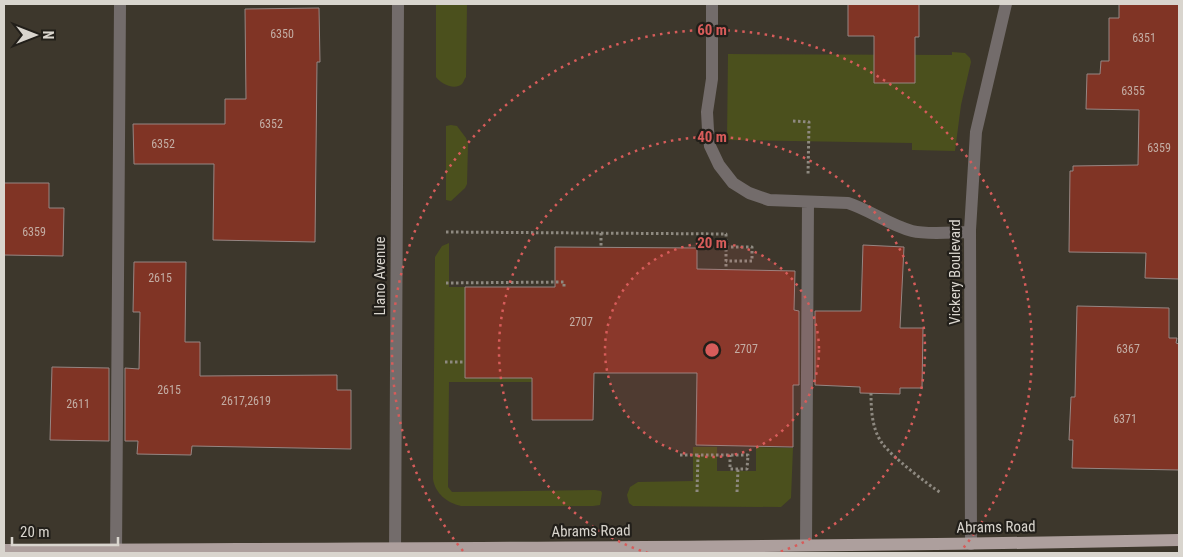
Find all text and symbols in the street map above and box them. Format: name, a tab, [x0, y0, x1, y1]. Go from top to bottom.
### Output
north arrow	[10, 10, 60, 60]
text: 60 m	[697, 21, 727, 39]
house number: 6350	[270, 27, 294, 41]
text: N	[40, 31, 56, 39]
house number: 6351	[1132, 31, 1156, 45]
house number: 6355	[1121, 84, 1145, 98]
house number: 6352	[259, 117, 283, 131]
text: 40 m	[697, 128, 727, 146]
house number: 6352	[151, 137, 175, 151]
house number: 6359	[1147, 141, 1171, 155]
street label: Vickery Boulevard	[946, 219, 964, 325]
house number: 6359	[22, 225, 46, 239]
text: 20 m	[697, 234, 727, 252]
street label: Llano Avenue	[371, 236, 389, 316]
house number: 2615	[148, 271, 172, 285]
house number: 2707	[569, 315, 593, 329]
centre of rings	[703, 341, 721, 359]
house number: 2707	[734, 342, 758, 356]
house number: 6367	[1116, 342, 1140, 356]
house number: 2615	[157, 383, 181, 397]
house number: 2617,2619	[221, 394, 271, 408]
house number: 2611	[66, 397, 90, 411]
house number: 6371	[1113, 412, 1137, 426]
scale bar	[12, 514, 119, 546]
street label: Abrams Road	[956, 517, 1036, 537]
street label: Abrams Road	[551, 521, 631, 541]
text: 20 m	[20, 523, 50, 541]

